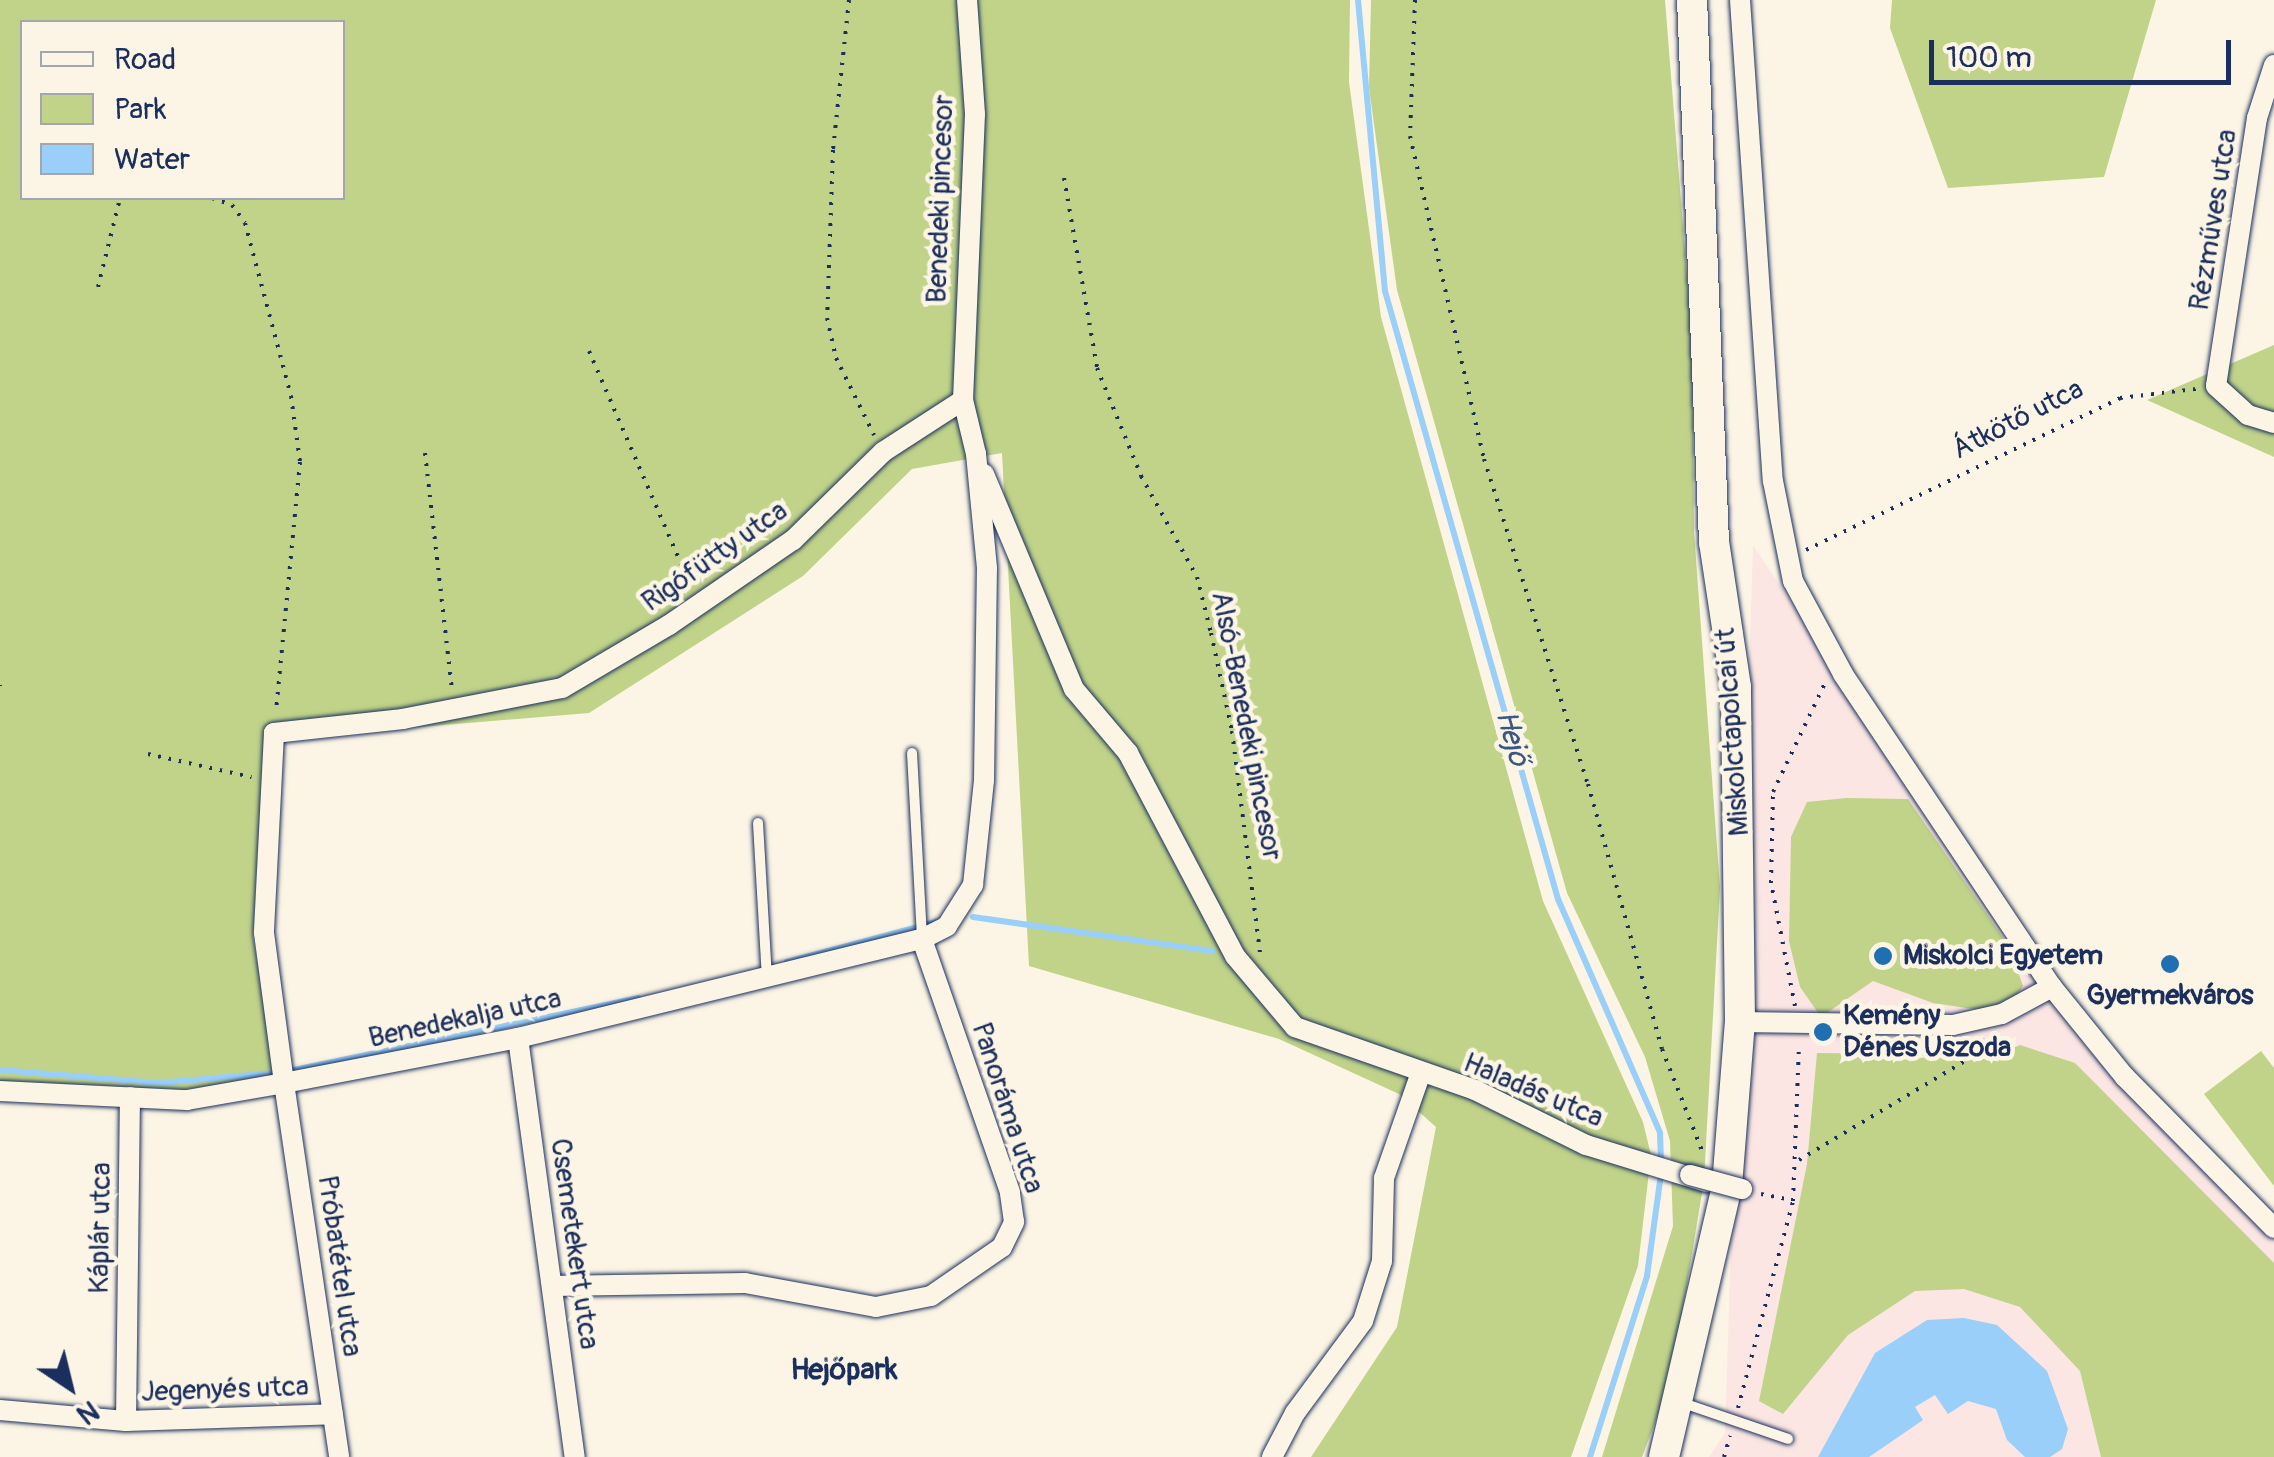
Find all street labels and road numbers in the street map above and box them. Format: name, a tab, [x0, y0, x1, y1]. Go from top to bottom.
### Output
street label: Benedeki pincesor	[921, 94, 961, 304]
street label: Rézműves utca	[2183, 127, 2245, 313]
street label: Átkötő utca	[1947, 373, 2089, 467]
street label: Rigófütty utca	[636, 495, 794, 619]
street label: Alsó-Benedeki pincesor	[1203, 589, 1289, 863]
street label: Miskolctapolcai út	[1709, 627, 1757, 837]
street label: Benedekalja utca	[366, 982, 564, 1056]
street label: Panoráma utca	[964, 1018, 1050, 1198]
street label: Haladás utca	[1458, 1047, 1608, 1135]
street label: Csemetekert utca	[543, 1136, 605, 1352]
street label: Káplár utca	[83, 1162, 119, 1294]
street label: Próbatétel utca	[310, 1173, 368, 1359]
street label: Jegenyés utca	[141, 1370, 309, 1410]

